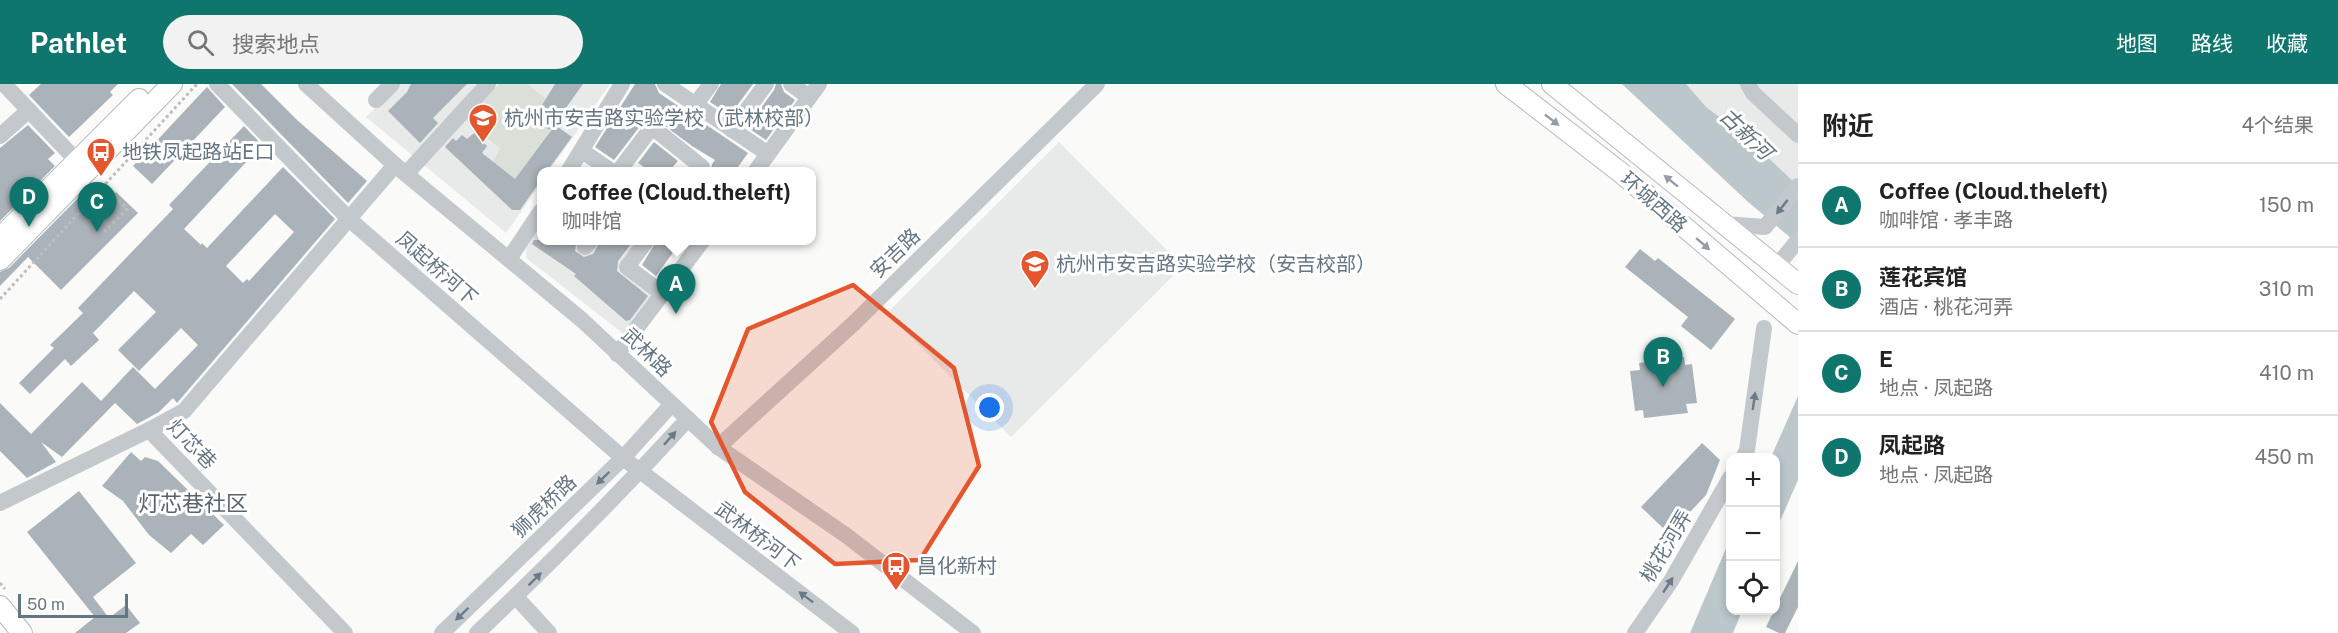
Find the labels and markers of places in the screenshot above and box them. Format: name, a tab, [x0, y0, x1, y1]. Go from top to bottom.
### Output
school or university icon: 杭州市安吉路实验学校（武林校部）	[467, 102, 499, 144]
place label: 杭州市安吉路实验学校（武林校部）	[504, 106, 824, 130]
bus stop icon: 地铁凤起路站E口	[85, 136, 117, 178]
place label: 地铁凤起路站E口	[122, 140, 274, 164]
pin: D	[9, 178, 48, 227]
pin: C	[78, 182, 116, 232]
school or university icon: 杭州市安吉路实验学校（安吉校部）	[1019, 248, 1051, 290]
place label: 杭州市安吉路实验学校（安吉校部）	[1056, 252, 1376, 276]
pin: A	[656, 264, 696, 314]
pin: B	[1644, 338, 1682, 387]
bus stop icon: 昌化新村	[880, 550, 912, 592]
place label: 昌化新村	[917, 554, 997, 578]

